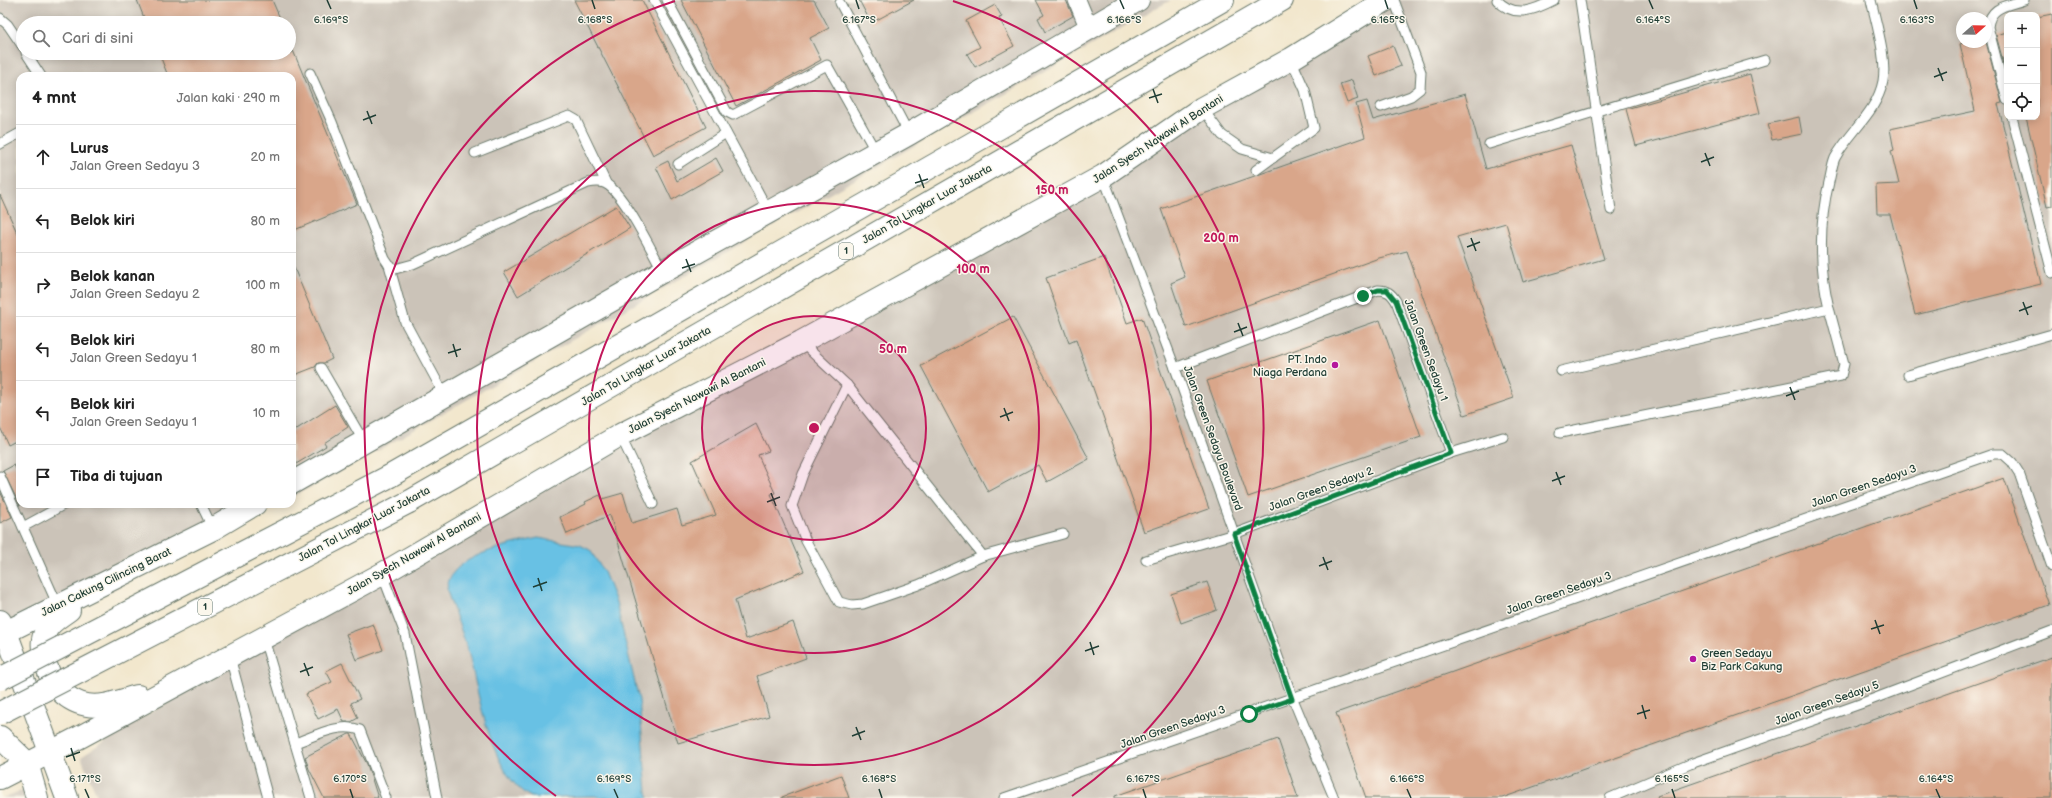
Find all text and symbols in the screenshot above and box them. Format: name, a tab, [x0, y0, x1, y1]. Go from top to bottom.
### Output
north arrow	[1956, 12, 1992, 48]
map controls	[2004, 12, 2040, 120]
button: +	[2004, 12, 2040, 48]
text: 6.169°S	[314, 14, 348, 26]
text: 6.168°S	[578, 14, 612, 26]
text: 6.167°S	[842, 14, 876, 26]
text: 6.166°S	[1107, 14, 1141, 26]
text: 6.165°S	[1371, 14, 1405, 26]
text: 6.164°S	[1636, 14, 1670, 26]
text: 6.163°S	[1900, 14, 1934, 26]
search box	[16, 16, 296, 60]
icon: search	[30, 27, 52, 49]
text: Cari di sini	[62, 29, 133, 48]
button: −	[2004, 48, 2040, 84]
button: locate	[2004, 84, 2040, 120]
text: 4 mnt	[32, 88, 76, 108]
text: Jalan kaki · 290 m	[177, 90, 280, 106]
street label: Jalan Syech Nawawi Al Bantani	[1090, 92, 1226, 186]
text: Lurus	[70, 139, 109, 158]
icon: ahead	[32, 146, 54, 168]
text: 20 m	[250, 149, 280, 165]
text: Jalan Green Sedayu 3	[70, 158, 200, 174]
street label: Jalan Tol Lingkar Luar Jakarta	[860, 161, 994, 247]
text: 150 m	[1036, 183, 1068, 198]
icon: left	[32, 210, 54, 232]
text: Belok kiri	[70, 211, 135, 230]
text: 80 m	[251, 213, 280, 229]
text: 200 m	[1203, 231, 1239, 246]
road number: 1	[839, 243, 853, 259]
text: 100 m	[956, 262, 990, 277]
text: Belok kanan	[70, 267, 155, 286]
icon: right	[32, 274, 54, 296]
text: 100 m	[245, 277, 280, 293]
text: Jalan Green Sedayu 2	[70, 286, 200, 302]
route end	[1354, 287, 1372, 305]
street label: Jalan Green Sedayu 1	[1401, 297, 1451, 403]
street label: Jalan Tol Lingkar Luar Jakarta	[579, 323, 713, 409]
text: Belok kiri	[70, 331, 135, 350]
icon: left	[32, 338, 54, 360]
text: 80 m	[251, 341, 280, 357]
text: 50 m	[879, 342, 907, 357]
text: Jalan Green Sedayu 1	[70, 350, 197, 366]
place label: PT. Indo Niaga Perdana	[1253, 353, 1327, 379]
street label: Jalan Syech Nawawi Al Bantani	[626, 356, 768, 436]
marker: PT. Indo Niaga Perdana	[1330, 360, 1340, 370]
street label: Jalan Green Sedayu Boulevard	[1181, 364, 1245, 512]
text: Belok kiri	[70, 395, 135, 414]
icon: left	[32, 402, 54, 424]
text: 10 m	[253, 405, 280, 421]
text: Jalan Green Sedayu 1	[70, 414, 197, 430]
centre of rings	[807, 421, 821, 435]
street label: Jalan Green Sedayu 3	[1810, 462, 1918, 510]
street label: Jalan Green Sedayu 2	[1267, 464, 1375, 514]
icon: arrive	[32, 466, 54, 488]
text: Tiba di tujuan	[70, 467, 163, 486]
street label: Jalan Tol Lingkar Luar Jakarta	[296, 484, 432, 564]
street label: Jalan Syech Nawawi Al Bantani	[345, 510, 483, 598]
street label: Jalan Cakung Cilincing Barat	[39, 544, 174, 619]
street label: Jalan Green Sedayu 3	[1505, 569, 1613, 617]
road number: 1	[198, 599, 212, 615]
place label: Green Sedayu Biz Park Cakung	[1701, 647, 1782, 673]
marker: Green Sedayu Biz Park Cakung	[1688, 654, 1698, 664]
street label: Jalan Green Sedayu 5	[1773, 678, 1881, 728]
street label: Jalan Green Sedayu 3	[1119, 703, 1227, 751]
route start	[1240, 705, 1258, 723]
text: 6.171°S	[69, 773, 101, 785]
text: 6.170°S	[333, 773, 367, 785]
text: 6.169°S	[597, 773, 631, 785]
text: 6.168°S	[862, 773, 896, 785]
text: 6.167°S	[1126, 773, 1160, 785]
text: 6.166°S	[1390, 773, 1424, 785]
text: 6.165°S	[1655, 773, 1689, 785]
text: 6.164°S	[1919, 773, 1953, 785]

